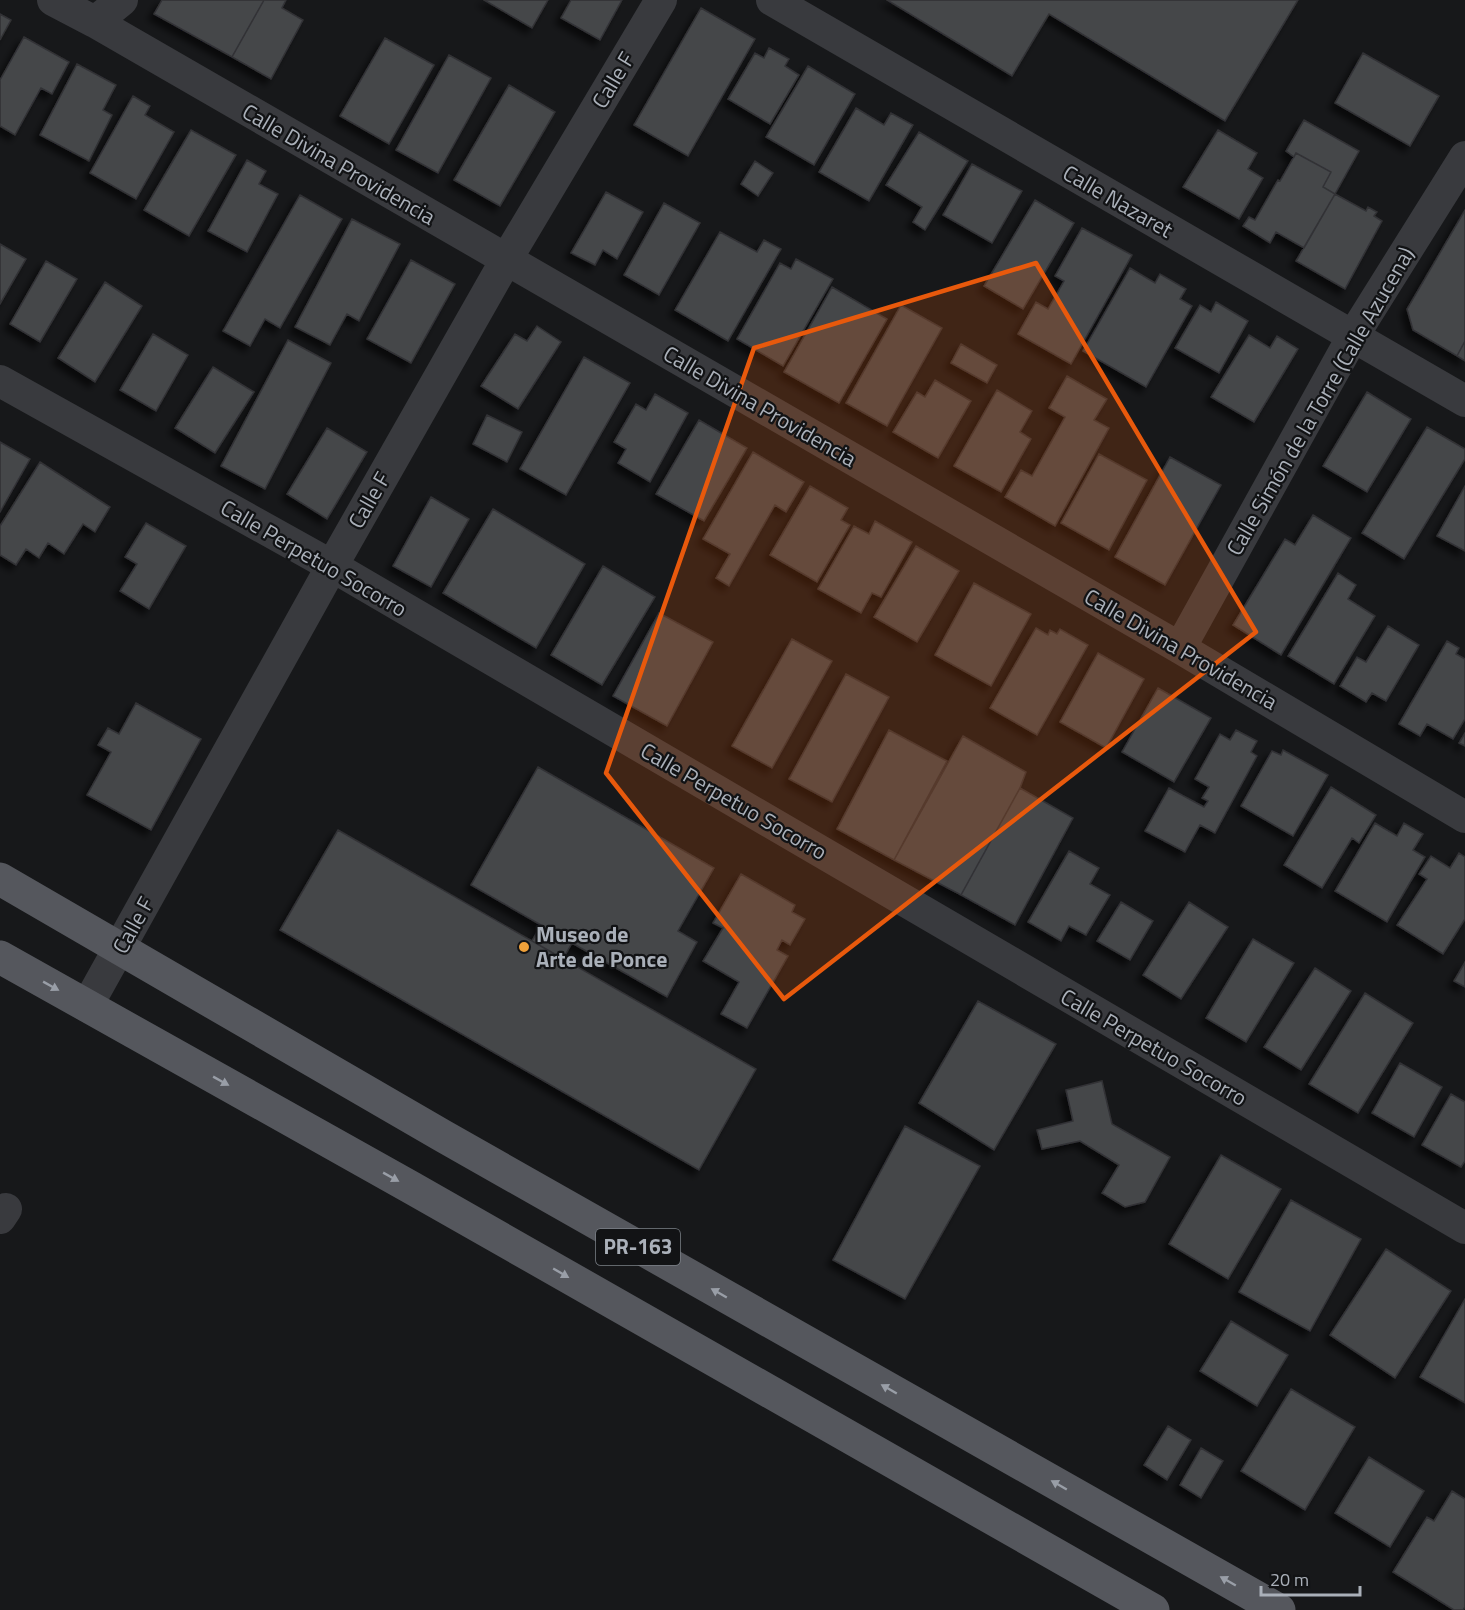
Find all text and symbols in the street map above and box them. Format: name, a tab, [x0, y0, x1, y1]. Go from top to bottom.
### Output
street label: Calle F	[583, 45, 643, 115]
street label: Calle Divina Providencia	[236, 95, 442, 233]
street label: Calle Nazaret	[1057, 156, 1180, 246]
street label: Calle Simón de la Torre (Calle Azucena)	[1217, 240, 1423, 562]
street label: Calle Divina Providencia	[657, 337, 863, 475]
street label: Calle F	[339, 465, 399, 535]
street label: Calle Perpetuo Socorro	[214, 491, 414, 625]
street label: Calle Divina Providencia	[1078, 580, 1284, 718]
street label: Calle Perpetuo Socorro	[634, 734, 834, 868]
street label: Calle F	[103, 890, 163, 960]
place label: Museo de Arte de Ponce	[536, 917, 667, 976]
marker: Museo de Arte de Ponce	[517, 940, 531, 954]
street label: Calle Perpetuo Socorro	[1054, 980, 1254, 1114]
one-way arrow	[43, 981, 60, 991]
one-way arrow	[213, 1076, 230, 1086]
one-way arrow	[383, 1171, 399, 1182]
road number: PR-163	[596, 1229, 680, 1265]
one-way arrow	[553, 1268, 570, 1278]
one-way arrow	[710, 1288, 727, 1298]
one-way arrow	[880, 1384, 897, 1394]
one-way arrow	[1050, 1480, 1067, 1490]
scale bar	[1261, 1559, 1360, 1597]
text: 20 m	[1270, 1566, 1309, 1593]
one-way arrow	[1219, 1576, 1236, 1586]

